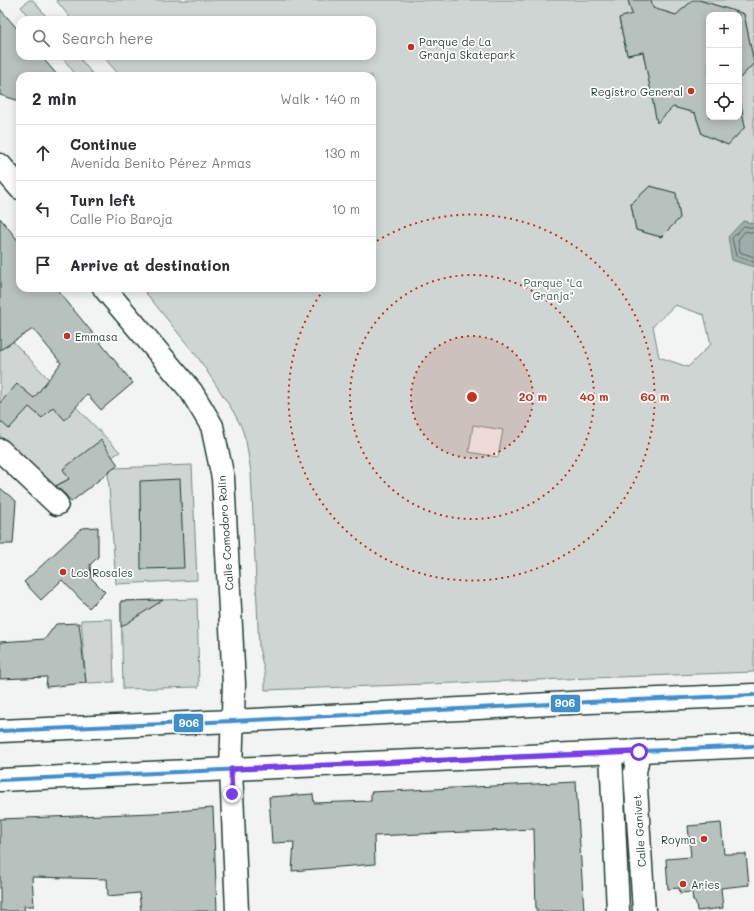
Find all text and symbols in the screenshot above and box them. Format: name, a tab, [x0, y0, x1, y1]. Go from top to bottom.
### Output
map controls	[706, 12, 742, 120]
button: +	[706, 12, 742, 48]
search box	[16, 16, 376, 60]
icon: search	[30, 27, 52, 49]
text: Search here	[62, 28, 153, 48]
place label: Parque de La Granja Skatepark	[419, 34, 515, 62]
marker: Parque de La Granja Skatepark	[406, 42, 416, 52]
button: −	[706, 48, 742, 84]
place label: Registro General	[591, 84, 683, 99]
button: locate	[706, 84, 742, 120]
marker: Registro General	[686, 86, 696, 96]
text: 2 min	[32, 87, 77, 109]
text: Walk · 140 m	[280, 90, 360, 107]
text: Continue	[70, 134, 137, 154]
icon: ahead	[32, 142, 54, 164]
text: 130 m	[324, 144, 360, 161]
text: Avenida Benito Pérez Armas	[70, 154, 251, 171]
text: Turn left	[70, 190, 135, 210]
icon: left	[32, 198, 54, 220]
text: 10 m	[332, 200, 360, 217]
text: Calle Pío Baroja	[70, 210, 173, 227]
icon: arrive	[32, 254, 54, 276]
text: Arrive at destination	[70, 255, 230, 275]
park label: Parque "La Granja"	[523, 275, 583, 303]
place label: Emmasa	[75, 329, 118, 344]
marker: Emmasa	[62, 331, 72, 341]
text: 20 m	[519, 388, 547, 404]
text: 40 m	[579, 388, 609, 404]
text: 60 m	[641, 388, 669, 404]
centre of rings	[465, 390, 479, 404]
street label: Calle Comodoro Rolín	[214, 475, 236, 591]
place label: Los Rosales	[71, 565, 133, 580]
marker: Los Rosales	[58, 567, 68, 577]
line badge: 906	[550, 694, 581, 713]
text: 906	[555, 695, 576, 710]
line badge: 906	[173, 713, 204, 733]
text: 906	[179, 715, 200, 730]
route start	[630, 743, 648, 761]
route end	[223, 785, 241, 803]
street label: Calle Ganivet	[629, 794, 649, 868]
place label: Royma	[661, 832, 696, 847]
marker: Royma	[699, 834, 709, 844]
place label: Aries	[691, 877, 720, 892]
marker: Aries	[678, 879, 688, 889]

